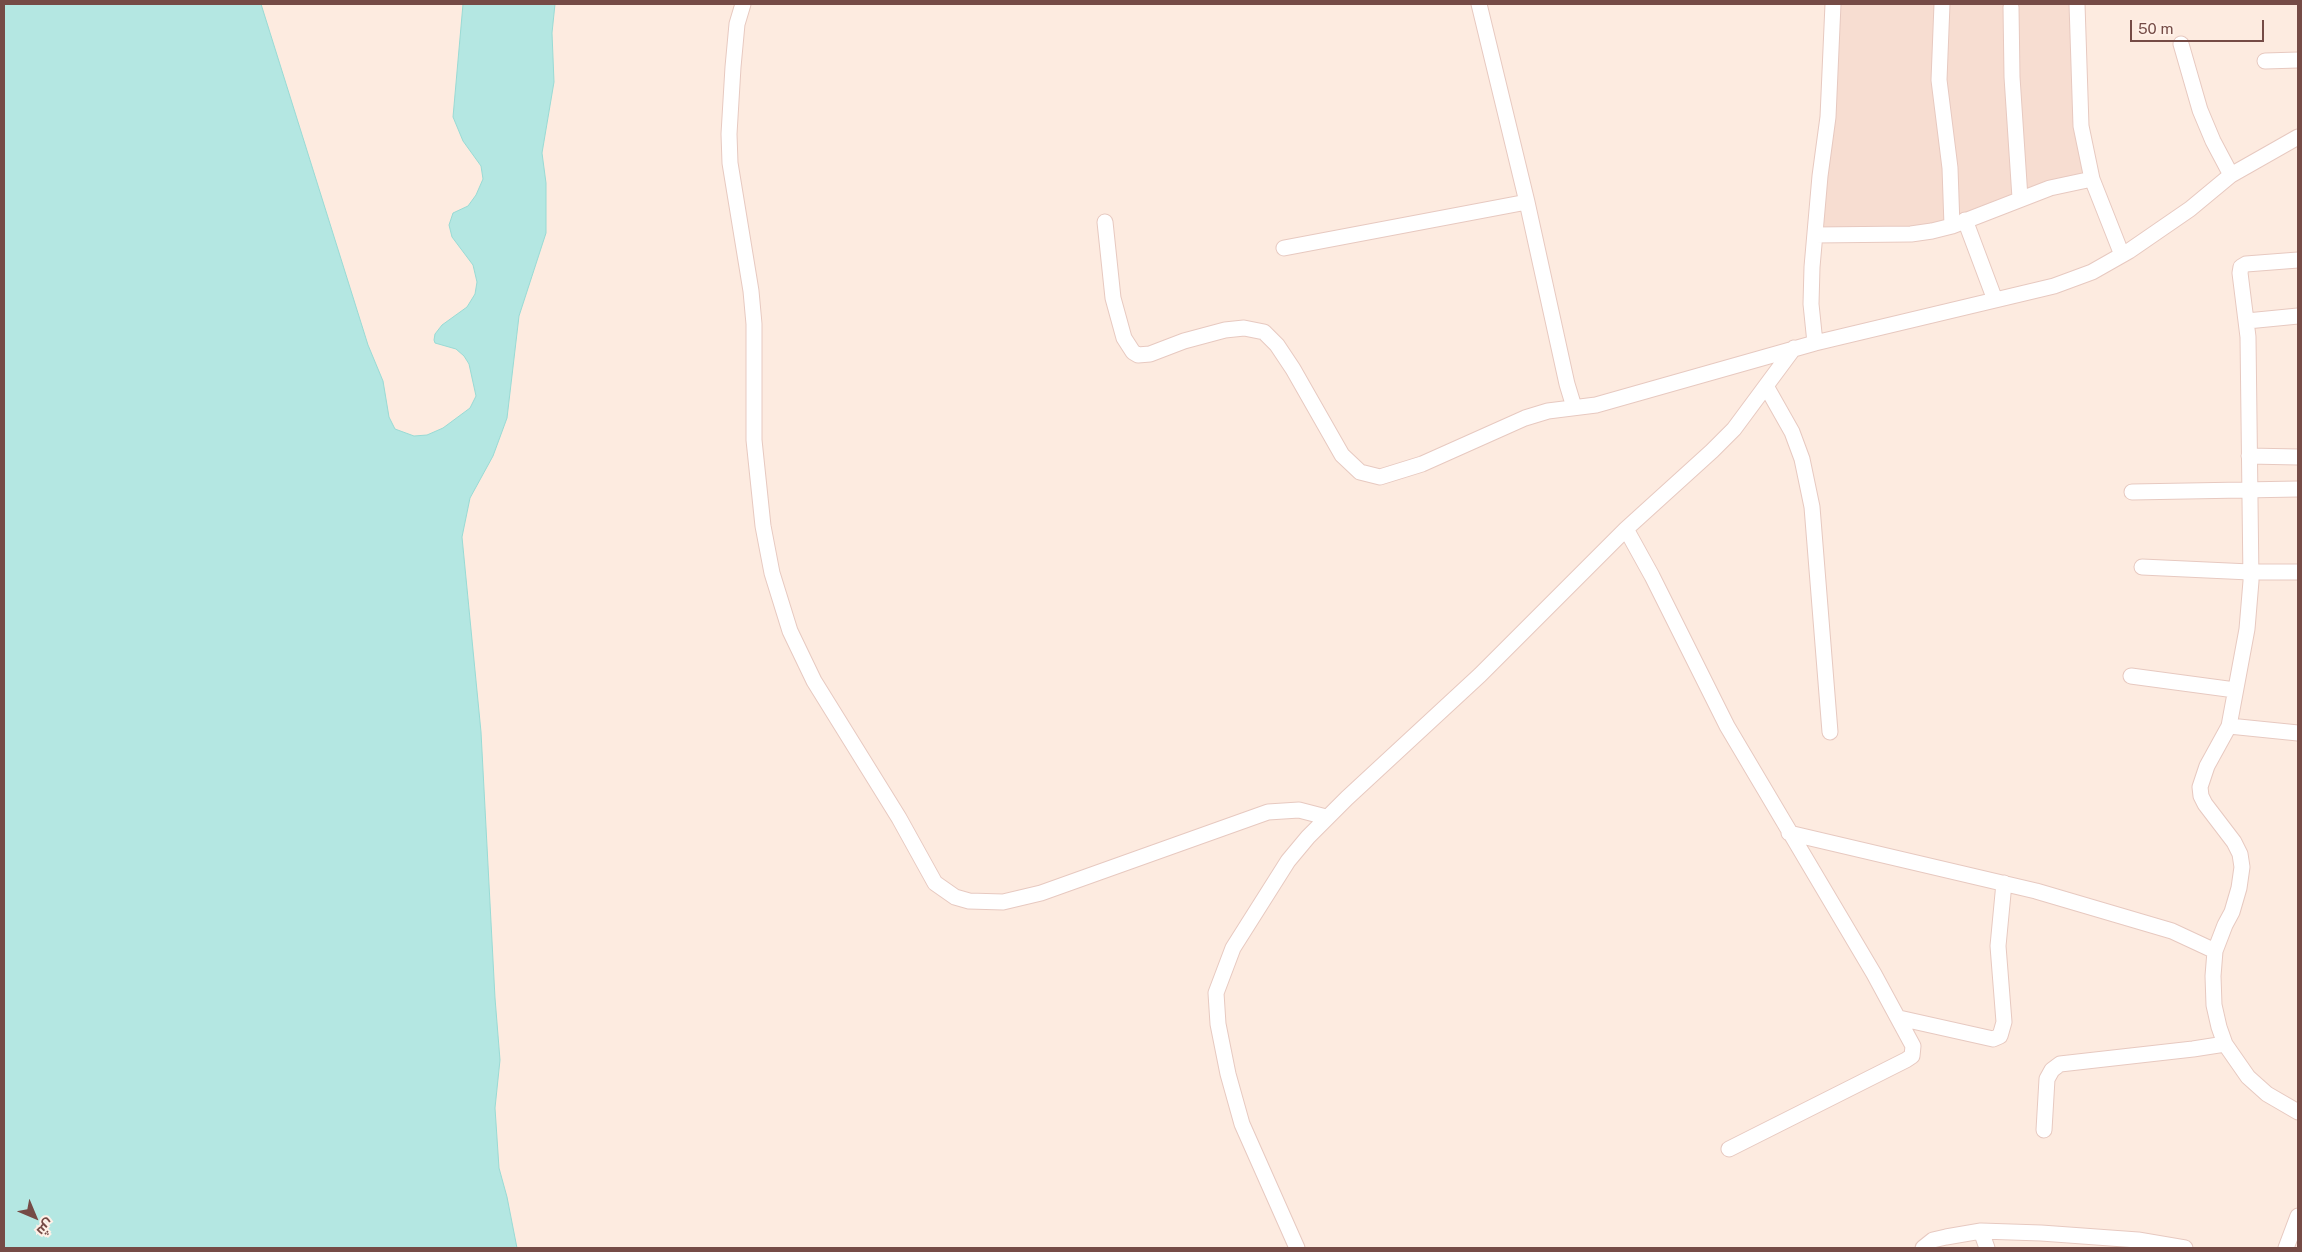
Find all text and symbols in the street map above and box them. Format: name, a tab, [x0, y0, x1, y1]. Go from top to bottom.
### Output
scale bar	[2132, 10, 2266, 42]
text: 50 m	[2138, 20, 2173, 37]
north arrow	[10, 1192, 60, 1242]
text: ش	[34, 1216, 58, 1240]

